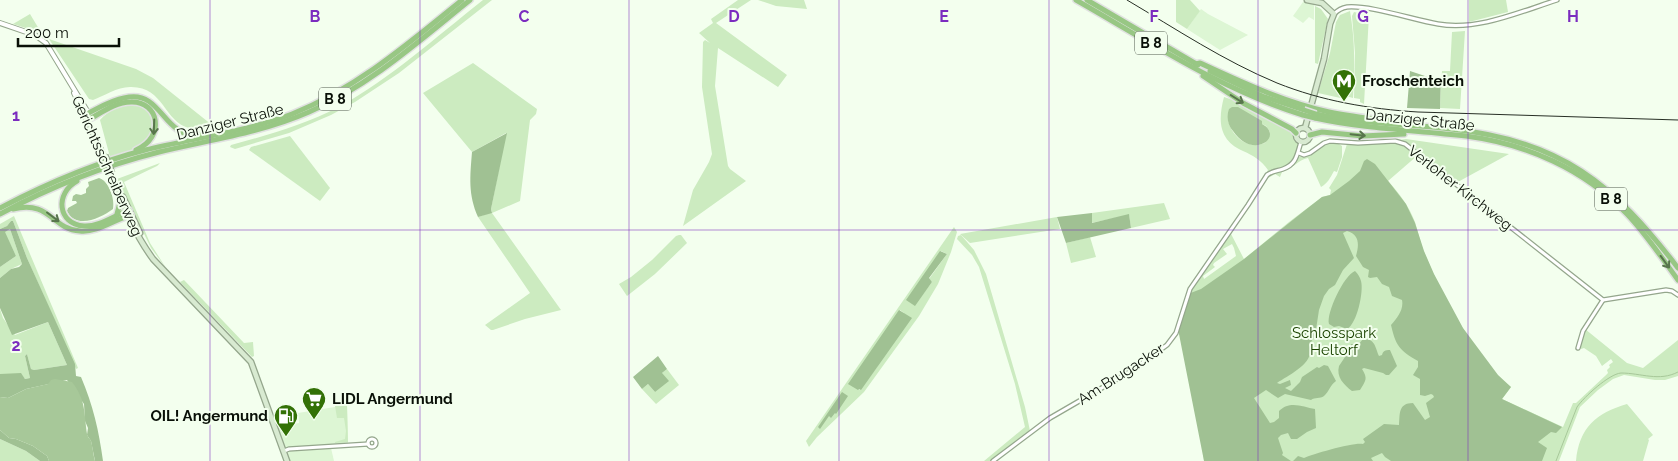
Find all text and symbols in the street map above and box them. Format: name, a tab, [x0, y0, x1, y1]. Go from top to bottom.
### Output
text: B	[310, 7, 321, 26]
text: C	[519, 7, 530, 26]
text: D	[728, 7, 740, 26]
text: E	[939, 7, 949, 26]
text: F	[1149, 7, 1159, 26]
text: G	[1357, 7, 1369, 26]
text: H	[1567, 7, 1579, 26]
scale bar	[18, 15, 119, 47]
text: 200 m	[25, 24, 69, 42]
road number: B 8	[1135, 32, 1167, 54]
metro station icon: Froschenteich	[1331, 68, 1357, 102]
place label: Froschenteich	[1362, 72, 1464, 90]
road number: B 8	[319, 88, 351, 110]
street label: Gerichtsschreiberweg	[68, 93, 146, 239]
one-way arrow	[1230, 95, 1244, 105]
street label: Danziger Straße	[175, 100, 286, 144]
street label: Danziger Straße	[1365, 105, 1476, 135]
text: 1	[12, 106, 20, 125]
one-way arrow	[149, 118, 159, 134]
one-way arrow	[1350, 130, 1366, 140]
street label: Verloher Kirchweg	[1404, 142, 1516, 234]
road number: B 8	[1595, 188, 1627, 210]
one-way arrow	[46, 212, 60, 222]
one-way arrow	[1659, 255, 1670, 268]
park label: Schlosspark Heltorf	[1292, 324, 1376, 359]
text: 2	[11, 336, 21, 355]
street label: Am Brugacker	[1074, 339, 1168, 409]
supermarket icon: LIDL Angermund	[301, 386, 327, 420]
place label: LIDL Angermund	[332, 390, 453, 408]
fuel station icon: OIL! Angermund	[273, 403, 299, 437]
place label: OIL! Angermund	[150, 407, 268, 425]

